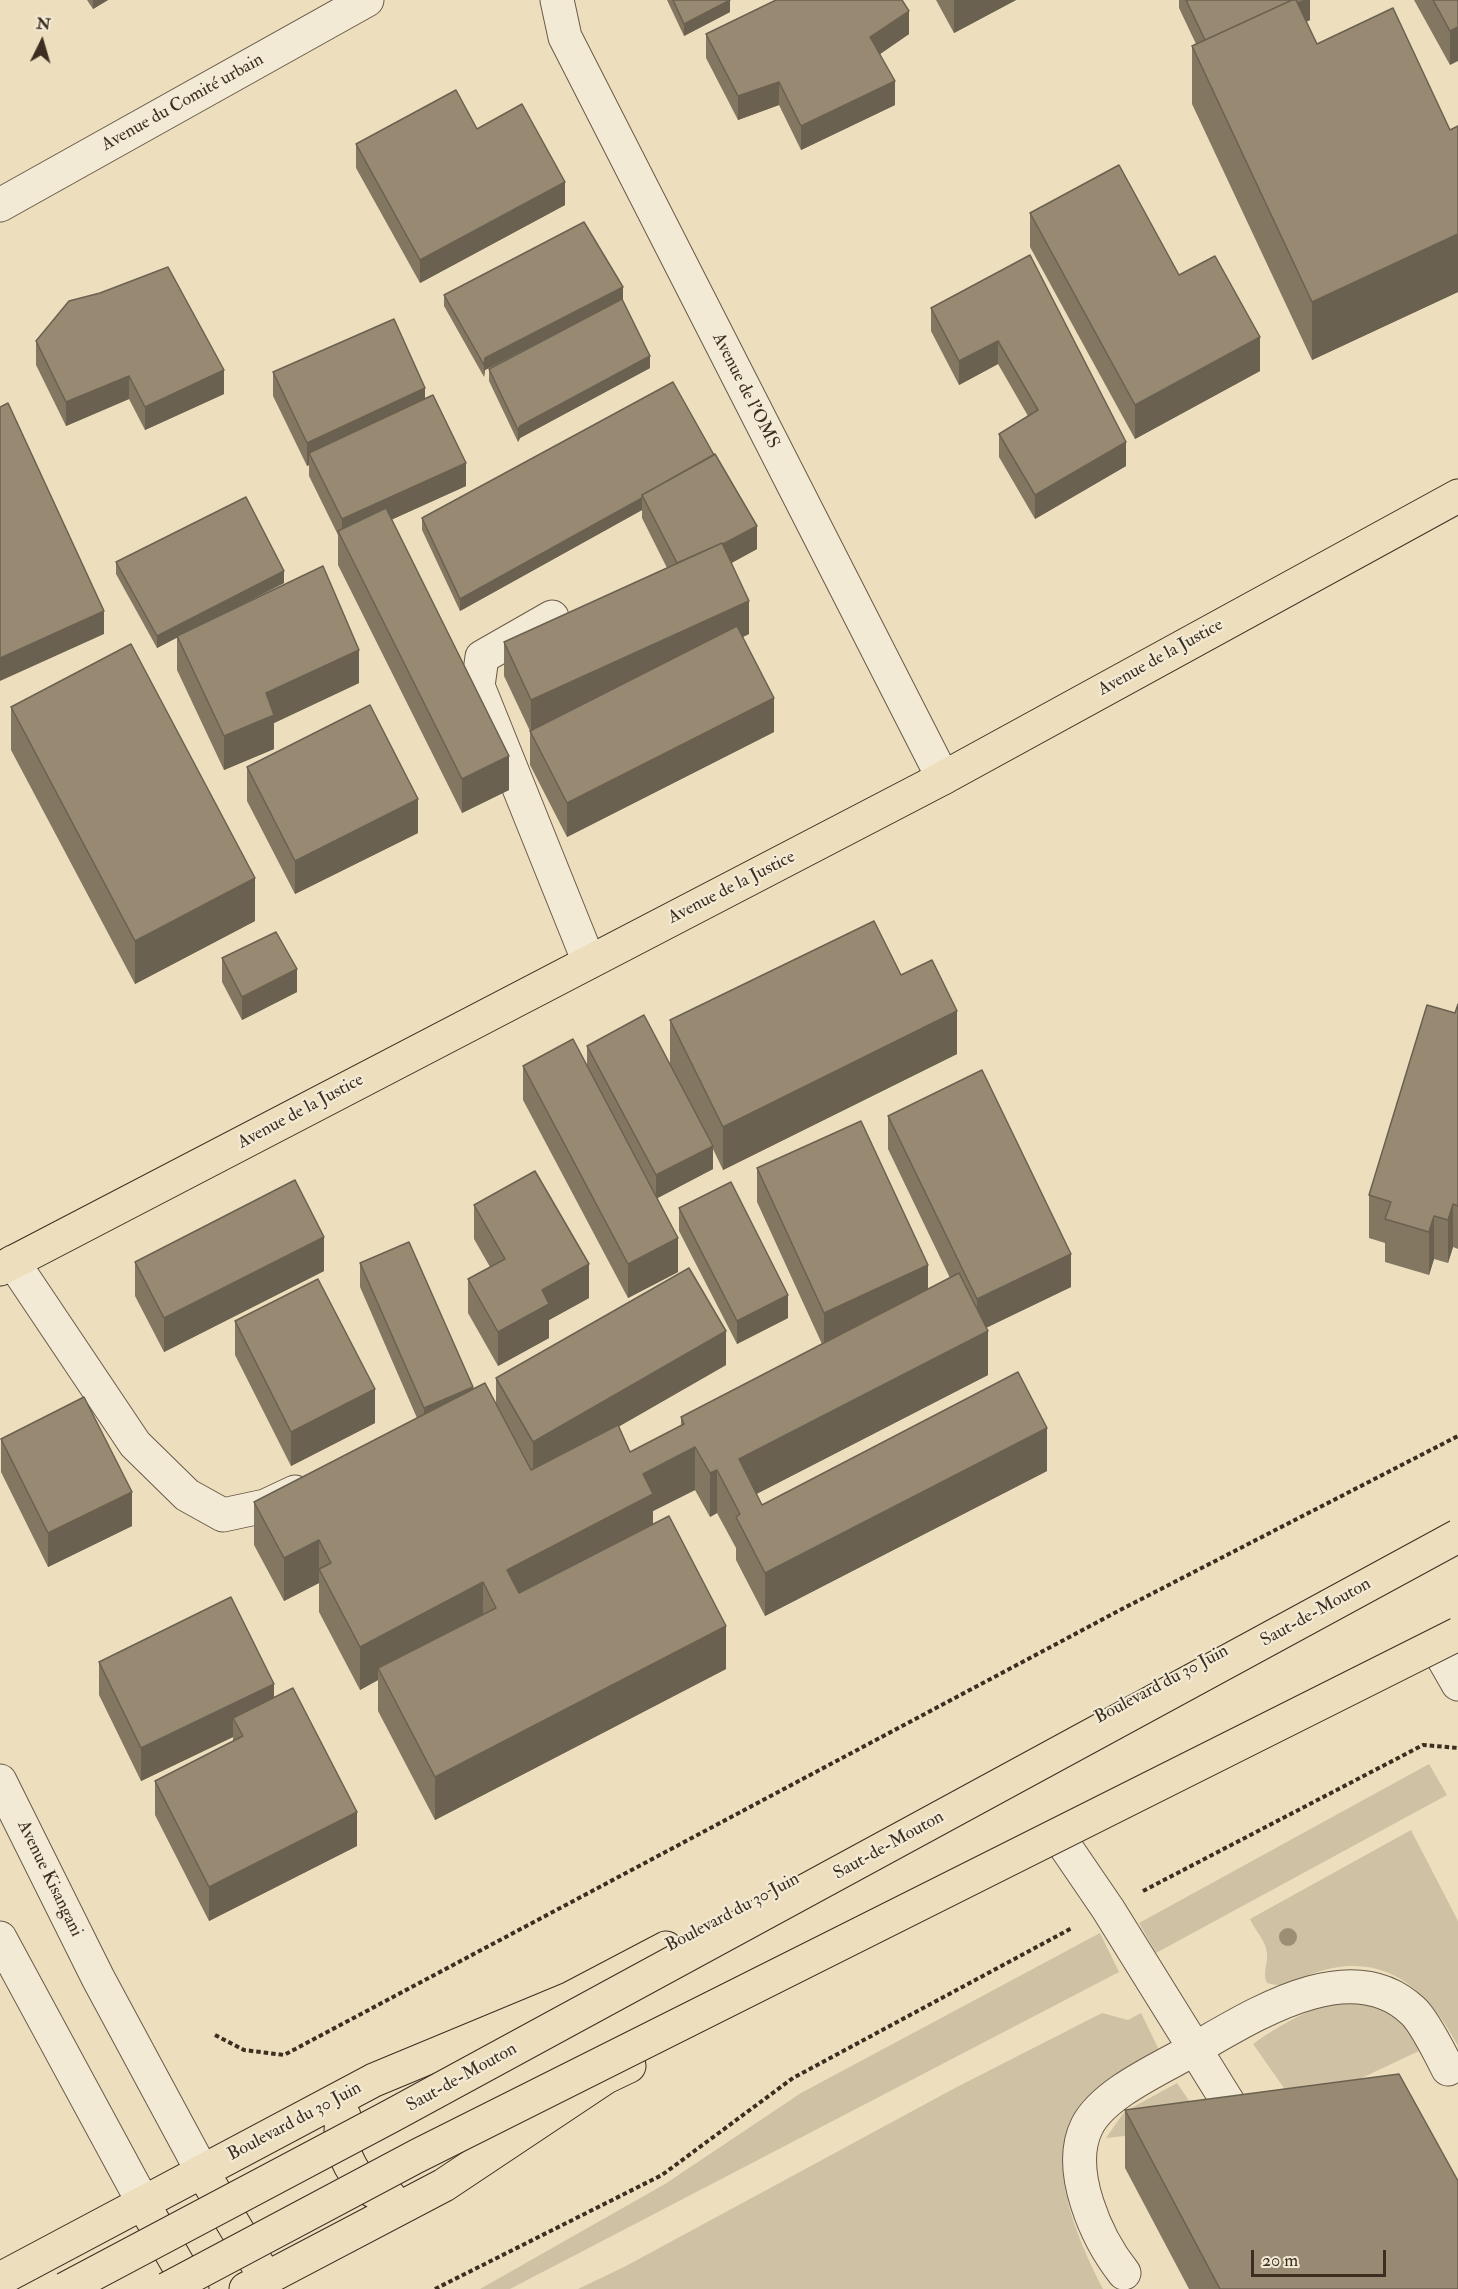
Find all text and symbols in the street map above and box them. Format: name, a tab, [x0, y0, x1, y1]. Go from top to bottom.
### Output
north arrow	[12, 12, 72, 72]
text: N	[36, 13, 52, 35]
street label: Avenue du Comité urbain	[98, 49, 268, 157]
street label: Avenue de l'OMS	[707, 329, 783, 453]
street label: Avenue de la Justice	[1095, 615, 1227, 701]
street label: Avenue de la Justice	[665, 847, 799, 929]
street label: Avenue de la Justice	[234, 1070, 368, 1154]
street label: Saut-de-Mouton	[1257, 1574, 1375, 1652]
street label: Boulevard du 30 Juin	[1091, 1641, 1233, 1729]
street label: Saut-de-Mouton	[830, 1807, 948, 1885]
street label: Avenue Kisangani	[12, 1817, 86, 1941]
street label: Boulevard du 30 Juin	[662, 1869, 804, 1957]
street label: Saut-de-Mouton	[403, 2039, 521, 2117]
street label: Boulevard du 30 Juin	[224, 2078, 366, 2166]
scale bar	[1254, 2238, 1389, 2276]
text: 20 m	[1262, 2249, 1298, 2272]

